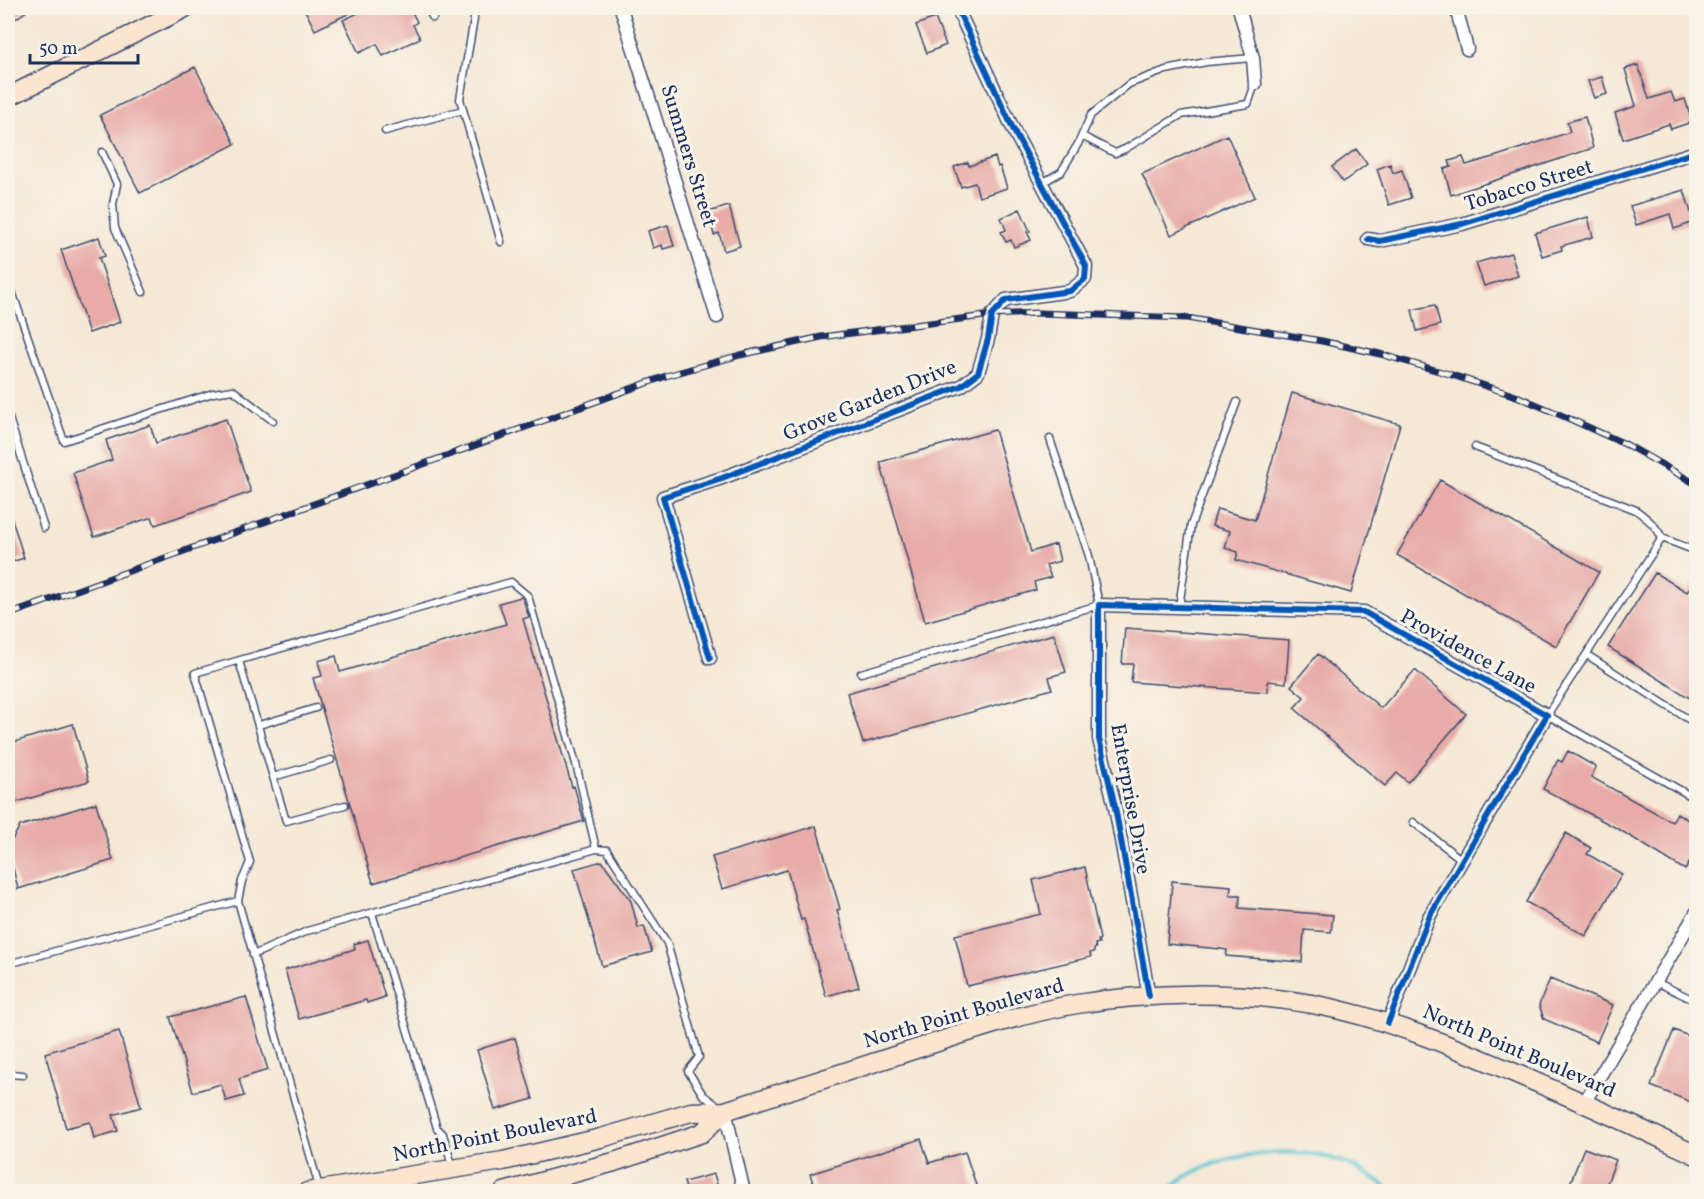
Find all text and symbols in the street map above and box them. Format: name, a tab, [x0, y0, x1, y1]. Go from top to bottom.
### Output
scale bar	[30, 27, 138, 65]
text: 50 m	[39, 37, 78, 62]
street label: Summers Street	[653, 81, 723, 231]
street label: Tobacco Street	[1461, 153, 1597, 219]
street label: Grove Garden Drive	[779, 353, 961, 449]
street label: Providence Lane	[1395, 602, 1542, 702]
street label: Enterprise Drive	[1102, 721, 1158, 877]
street label: North Point Boulevard	[860, 971, 1068, 1057]
street label: North Point Boulevard	[1418, 998, 1620, 1106]
street label: North Point Boulevard	[390, 1102, 600, 1170]

